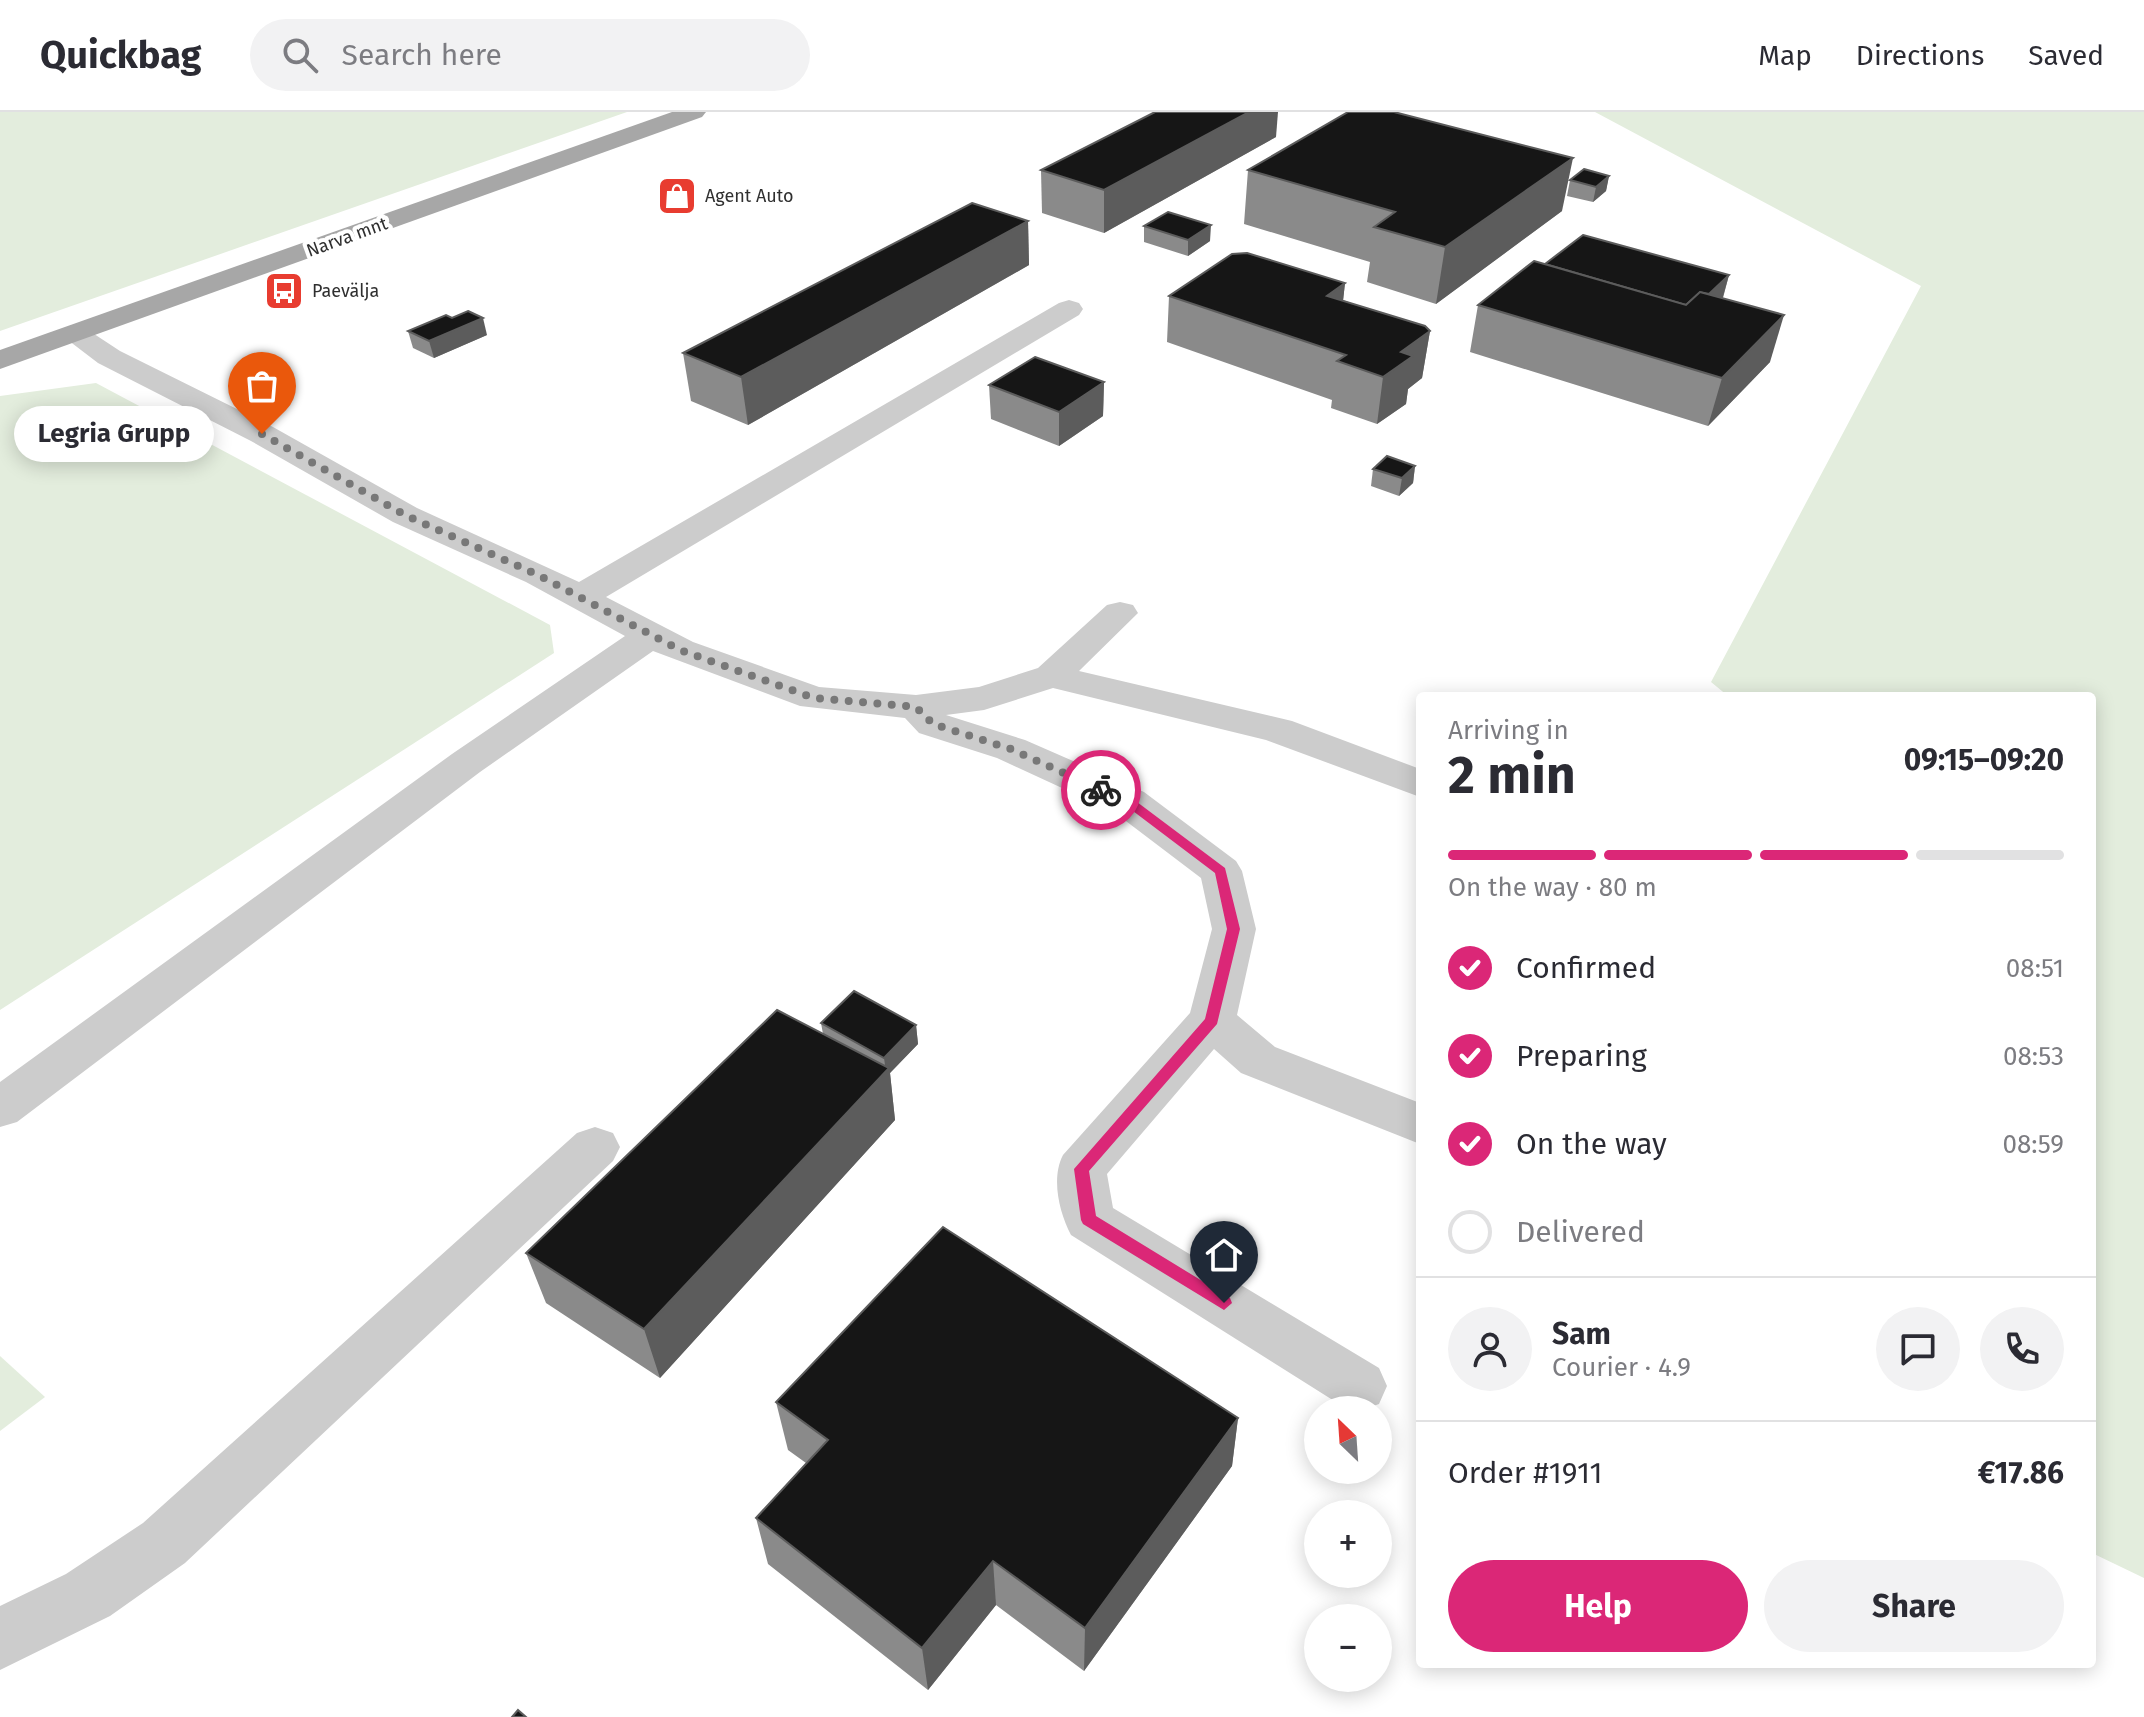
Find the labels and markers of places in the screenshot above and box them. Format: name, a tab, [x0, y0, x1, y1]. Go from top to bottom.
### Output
shop icon: Agent Auto	[656, 175, 698, 217]
place label: Agent Auto	[705, 185, 794, 207]
bus stop icon: Paevälja	[263, 270, 305, 312]
place label: Paevälja	[312, 280, 379, 302]
pin	[228, 352, 296, 434]
callout: Legria Grupp	[14, 406, 214, 462]
pin	[1190, 1221, 1258, 1303]

